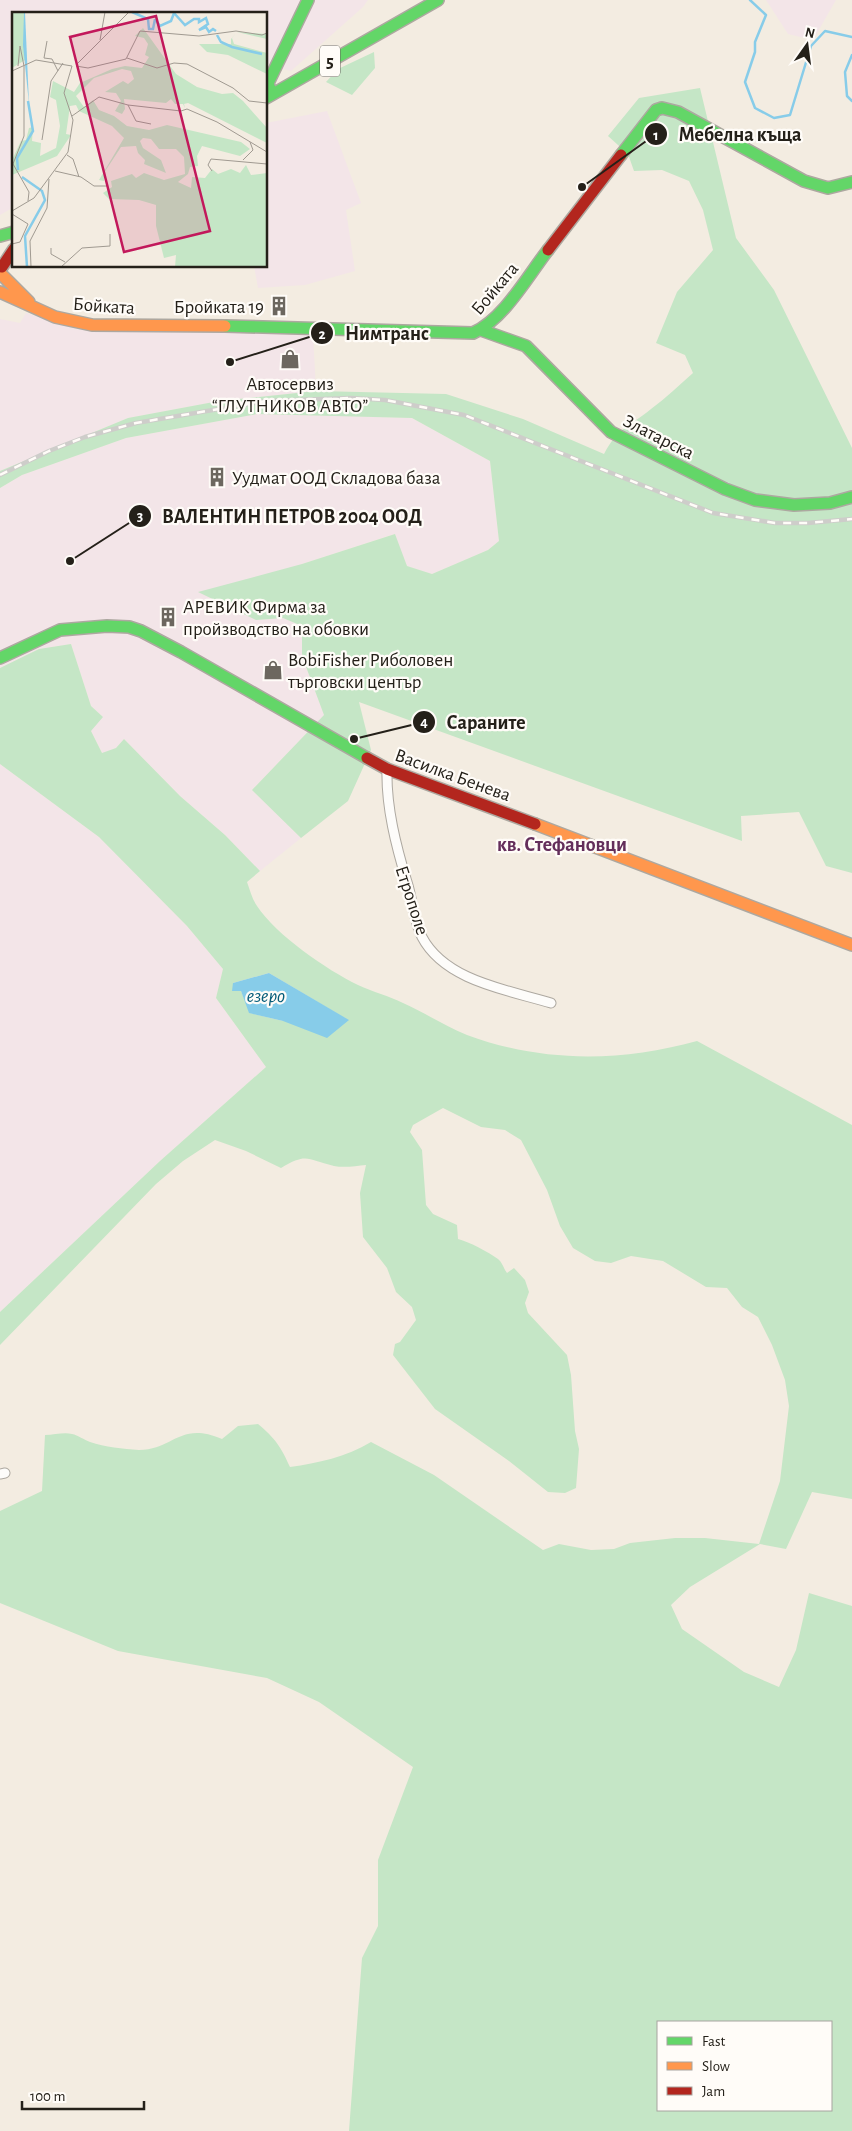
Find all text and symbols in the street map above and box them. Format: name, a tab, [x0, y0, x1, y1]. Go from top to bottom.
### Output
inset map	[12, 12, 268, 268]
north arrow	[782, 20, 832, 70]
text: N	[803, 25, 816, 41]
road number: 5	[320, 46, 340, 76]
callout: Мебелна къща	[643, 117, 812, 152]
text: Мебелна къща	[678, 125, 802, 145]
text: 1	[653, 128, 659, 143]
street label: Бойката	[468, 259, 523, 319]
street label: Бойката	[72, 295, 136, 318]
building icon: Бройката 19	[268, 295, 290, 317]
place label: Бройката 19	[174, 298, 264, 317]
callout: Нимтранс	[310, 316, 439, 351]
text: Нимтранс	[345, 324, 429, 344]
text: 2	[318, 327, 326, 342]
shop icon: Автосервиз “ГЛУТНИКОВ АВТО”	[279, 348, 301, 370]
place label: Автосервиз “ГЛУТНИКОВ АВТО”	[212, 375, 368, 416]
street label: Златарска	[620, 411, 697, 463]
building icon: Уудмат ООД Складова база	[206, 466, 228, 488]
place label: Уудмат ООД Складова база	[232, 469, 441, 488]
callout: ВАЛЕНТИН ПЕТРОВ 2004 ООД	[127, 498, 432, 533]
text: ВАЛЕНТИН ПЕТРОВ 2004 ООД	[162, 507, 422, 527]
text: 3	[137, 509, 143, 524]
place label: АРЕВИК Фирма за пройзводство на обовки	[183, 598, 369, 639]
building icon: АРЕВИК Фирма за пройзводство на обовки	[157, 606, 179, 628]
place label: BobiFisher Риболовен търговски център	[287, 651, 453, 692]
shop icon: BobiFisher Риболовен търговски център	[262, 659, 284, 681]
callout: Сараните	[411, 704, 535, 739]
text: Сараните	[446, 713, 526, 733]
text: 4	[420, 715, 428, 730]
street label: Василка Бенева	[392, 746, 513, 805]
district label: кв. Стефановци	[497, 835, 627, 855]
street label: Етрополе	[391, 863, 432, 938]
water label: езеро	[247, 986, 285, 1006]
legend	[657, 2021, 832, 2111]
text: Fast	[702, 2034, 726, 2049]
text: Slow	[702, 2059, 730, 2074]
scale bar	[22, 2078, 145, 2110]
text: Jam	[702, 2084, 725, 2099]
text: 100 m	[30, 2089, 65, 2104]

